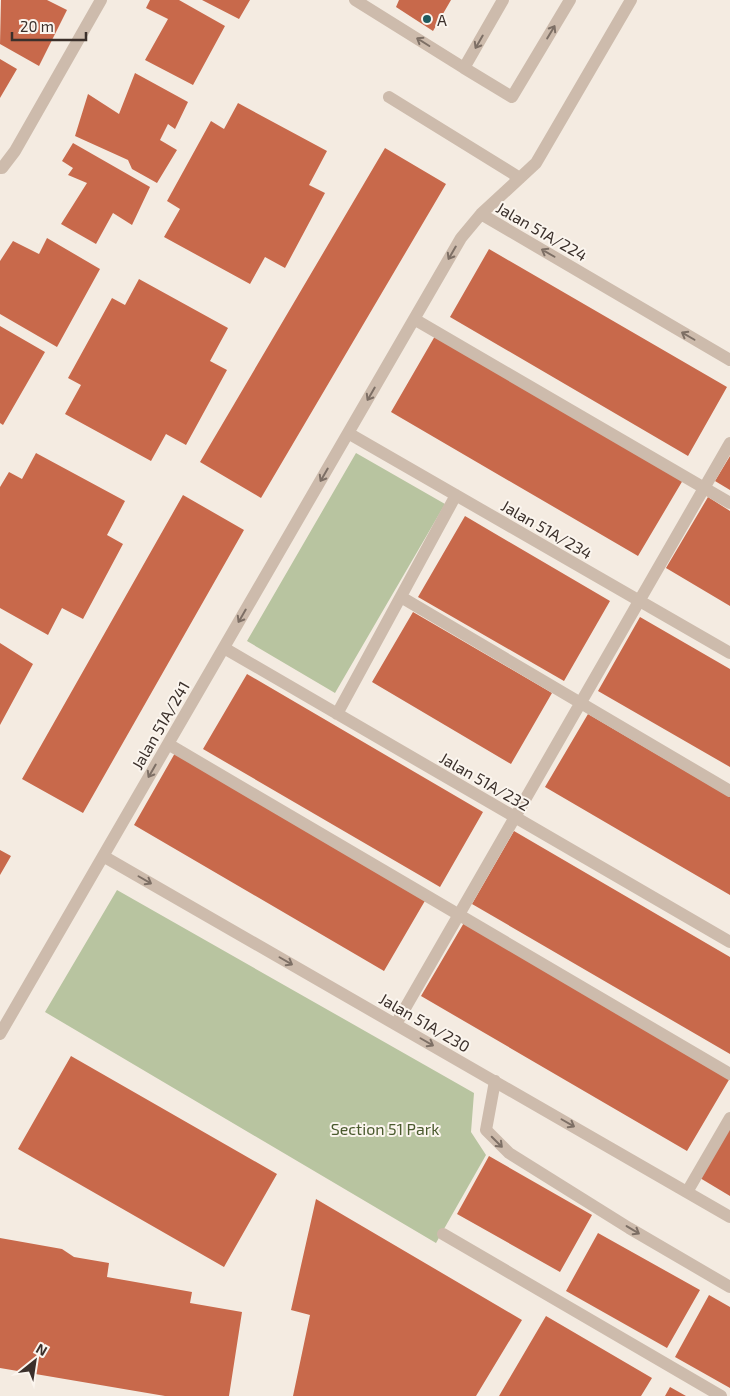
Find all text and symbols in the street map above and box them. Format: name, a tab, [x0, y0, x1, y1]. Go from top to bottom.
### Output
scale bar	[12, 10, 86, 42]
place label: A	[437, 10, 447, 29]
marker: A	[421, 13, 433, 25]
text: 20 m	[20, 17, 54, 35]
one-way arrow	[546, 25, 556, 39]
one-way arrow	[473, 35, 483, 49]
one-way arrow	[416, 37, 430, 47]
street label: Jalan 51A/224	[493, 197, 591, 265]
one-way arrow	[447, 246, 457, 260]
one-way arrow	[541, 248, 555, 258]
one-way arrow	[681, 330, 695, 340]
one-way arrow	[366, 386, 376, 401]
one-way arrow	[318, 467, 328, 482]
street label: Jalan 51A/234	[498, 495, 596, 563]
one-way arrow	[237, 608, 247, 622]
street label: Jalan 51A/241	[127, 677, 193, 773]
street label: Jalan 51A/232	[437, 748, 533, 814]
one-way arrow	[147, 764, 157, 778]
one-way arrow	[138, 875, 153, 885]
one-way arrow	[279, 956, 294, 966]
street label: Jalan 51A/230	[376, 988, 474, 1056]
one-way arrow	[420, 1038, 434, 1048]
park label: Section 51 Park	[331, 1119, 439, 1138]
one-way arrow	[560, 1119, 574, 1129]
one-way arrow	[491, 1136, 504, 1148]
one-way arrow	[626, 1226, 640, 1236]
north arrow	[10, 1336, 60, 1386]
text: N	[33, 1339, 50, 1359]

